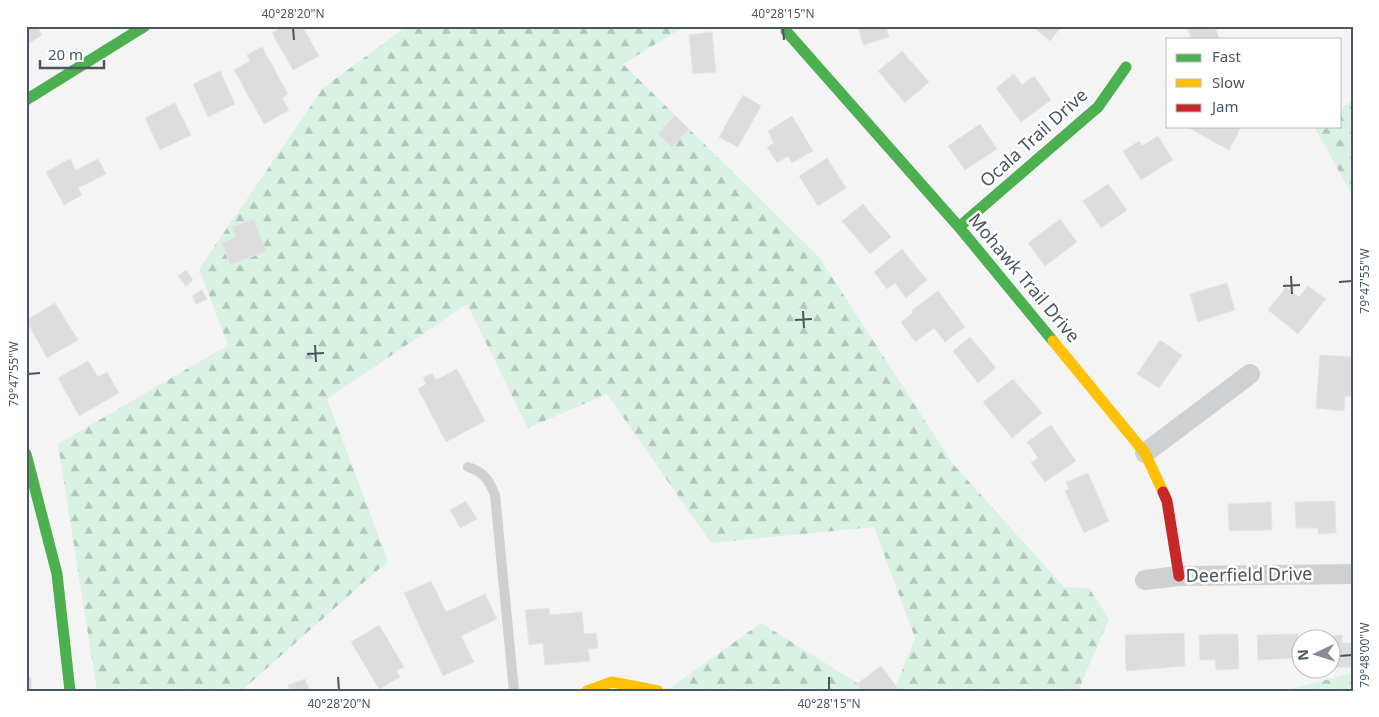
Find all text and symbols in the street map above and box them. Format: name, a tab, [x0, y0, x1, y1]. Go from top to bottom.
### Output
text: 40°28'20"N	[261, 5, 325, 22]
text: 40°28'15"N	[751, 5, 815, 22]
scale bar	[40, 38, 104, 70]
legend	[1166, 38, 1342, 128]
text: 20 m	[48, 44, 83, 64]
text: Fast	[1212, 46, 1241, 66]
text: Slow	[1212, 72, 1245, 92]
street label: Ocala Trail Drive	[974, 83, 1092, 192]
text: Jam	[1210, 96, 1239, 116]
street label: Mohawk Trail Drive	[964, 208, 1086, 347]
text: 79°47'55"W	[1356, 248, 1373, 314]
text: 79°47'55"W	[5, 341, 22, 407]
street label: Deerfield Drive	[1185, 561, 1313, 587]
text: 79°48'00"W	[1356, 622, 1373, 688]
north arrow	[1292, 630, 1342, 680]
text: N	[1293, 649, 1312, 661]
text: 40°28'20"N	[307, 695, 371, 712]
text: 40°28'15"N	[797, 695, 861, 712]

